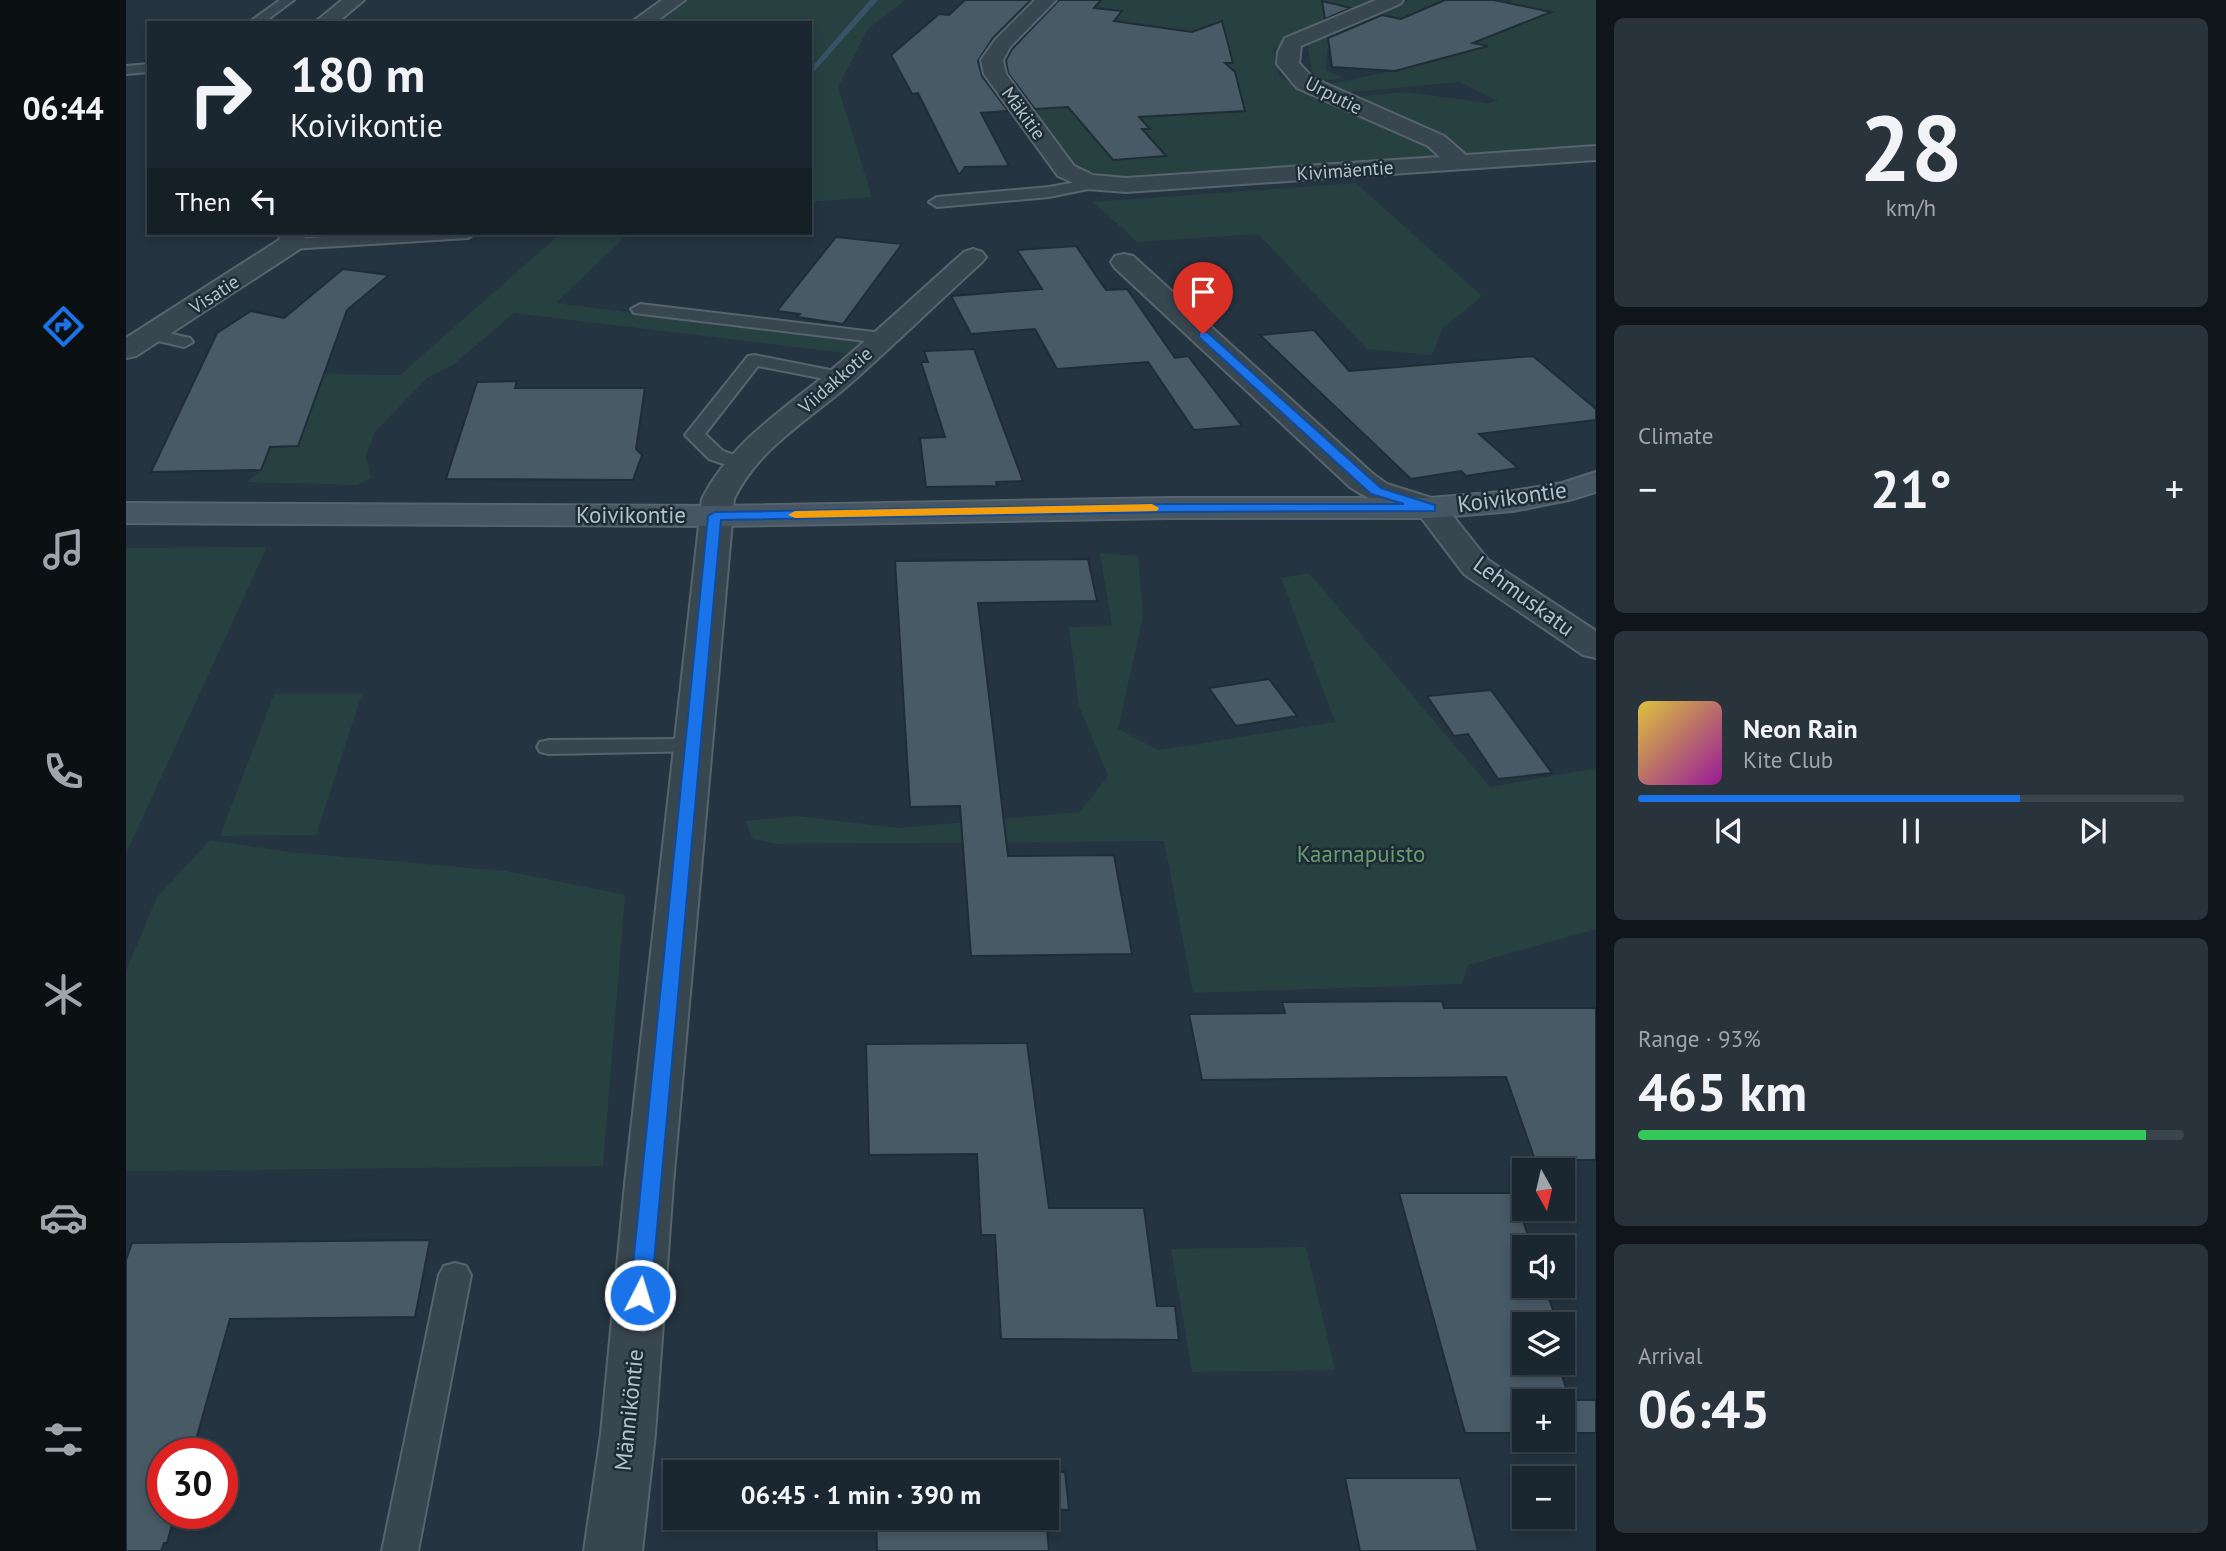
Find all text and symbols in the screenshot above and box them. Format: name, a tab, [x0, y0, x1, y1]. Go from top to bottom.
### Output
text: 180 m	[290, 42, 425, 106]
icon: right	[175, 49, 266, 140]
street label: Urputie	[1302, 71, 1366, 119]
street label: Mäkitie	[997, 82, 1051, 144]
text: 06:44	[22, 87, 104, 129]
text: 28	[1859, 88, 1963, 206]
text: Koivikontie	[290, 104, 443, 146]
street label: Kivimäentie	[1296, 155, 1394, 185]
icon: left	[245, 182, 283, 220]
text: Then	[175, 185, 231, 218]
text: km/h	[1886, 193, 1936, 222]
pin	[1173, 262, 1233, 334]
street label: Visatie	[184, 269, 243, 319]
icon: arrive	[1184, 273, 1222, 311]
icon: directions	[39, 302, 88, 351]
street label: Viidakkotie	[792, 341, 877, 419]
text: Climate	[1638, 421, 1713, 450]
text: 21°	[1870, 455, 1952, 522]
text: −	[1638, 464, 1657, 513]
text: +	[2165, 464, 2184, 513]
street label: Koivikontie	[1455, 474, 1568, 519]
street label: Koivikontie	[576, 500, 686, 529]
icon: music	[39, 525, 88, 574]
street label: Lehmuskatu	[1468, 549, 1581, 642]
text: Neon Rain	[1743, 712, 1858, 745]
text: Kite Club	[1743, 745, 1833, 774]
icon: phone	[39, 747, 88, 796]
icon: previous	[1710, 812, 1748, 850]
icon: pause	[1892, 812, 1930, 850]
icon: next	[2074, 812, 2112, 850]
park label: Kaarnapuisto	[1297, 839, 1425, 868]
icon: climate	[39, 970, 88, 1019]
text: Range · 93%	[1638, 1024, 1761, 1053]
text: 465 km	[1638, 1058, 1807, 1125]
north arrow	[1512, 1158, 1575, 1222]
map controls	[1512, 1158, 1575, 1529]
icon: car	[39, 1193, 88, 1242]
button: sound	[1512, 1235, 1575, 1298]
position arrow	[603, 1258, 677, 1332]
button: layers	[1512, 1312, 1575, 1375]
text: Arrival	[1638, 1341, 1702, 1370]
street label: Männiköntie	[608, 1348, 649, 1472]
text: 06:45	[1638, 1375, 1770, 1442]
button: +	[1512, 1389, 1575, 1452]
icon: filters	[39, 1415, 88, 1464]
speed limit sign: 30	[147, 1438, 238, 1529]
button: −	[1512, 1466, 1575, 1529]
text: 06:45 · 1 min · 390 m	[741, 1478, 981, 1511]

